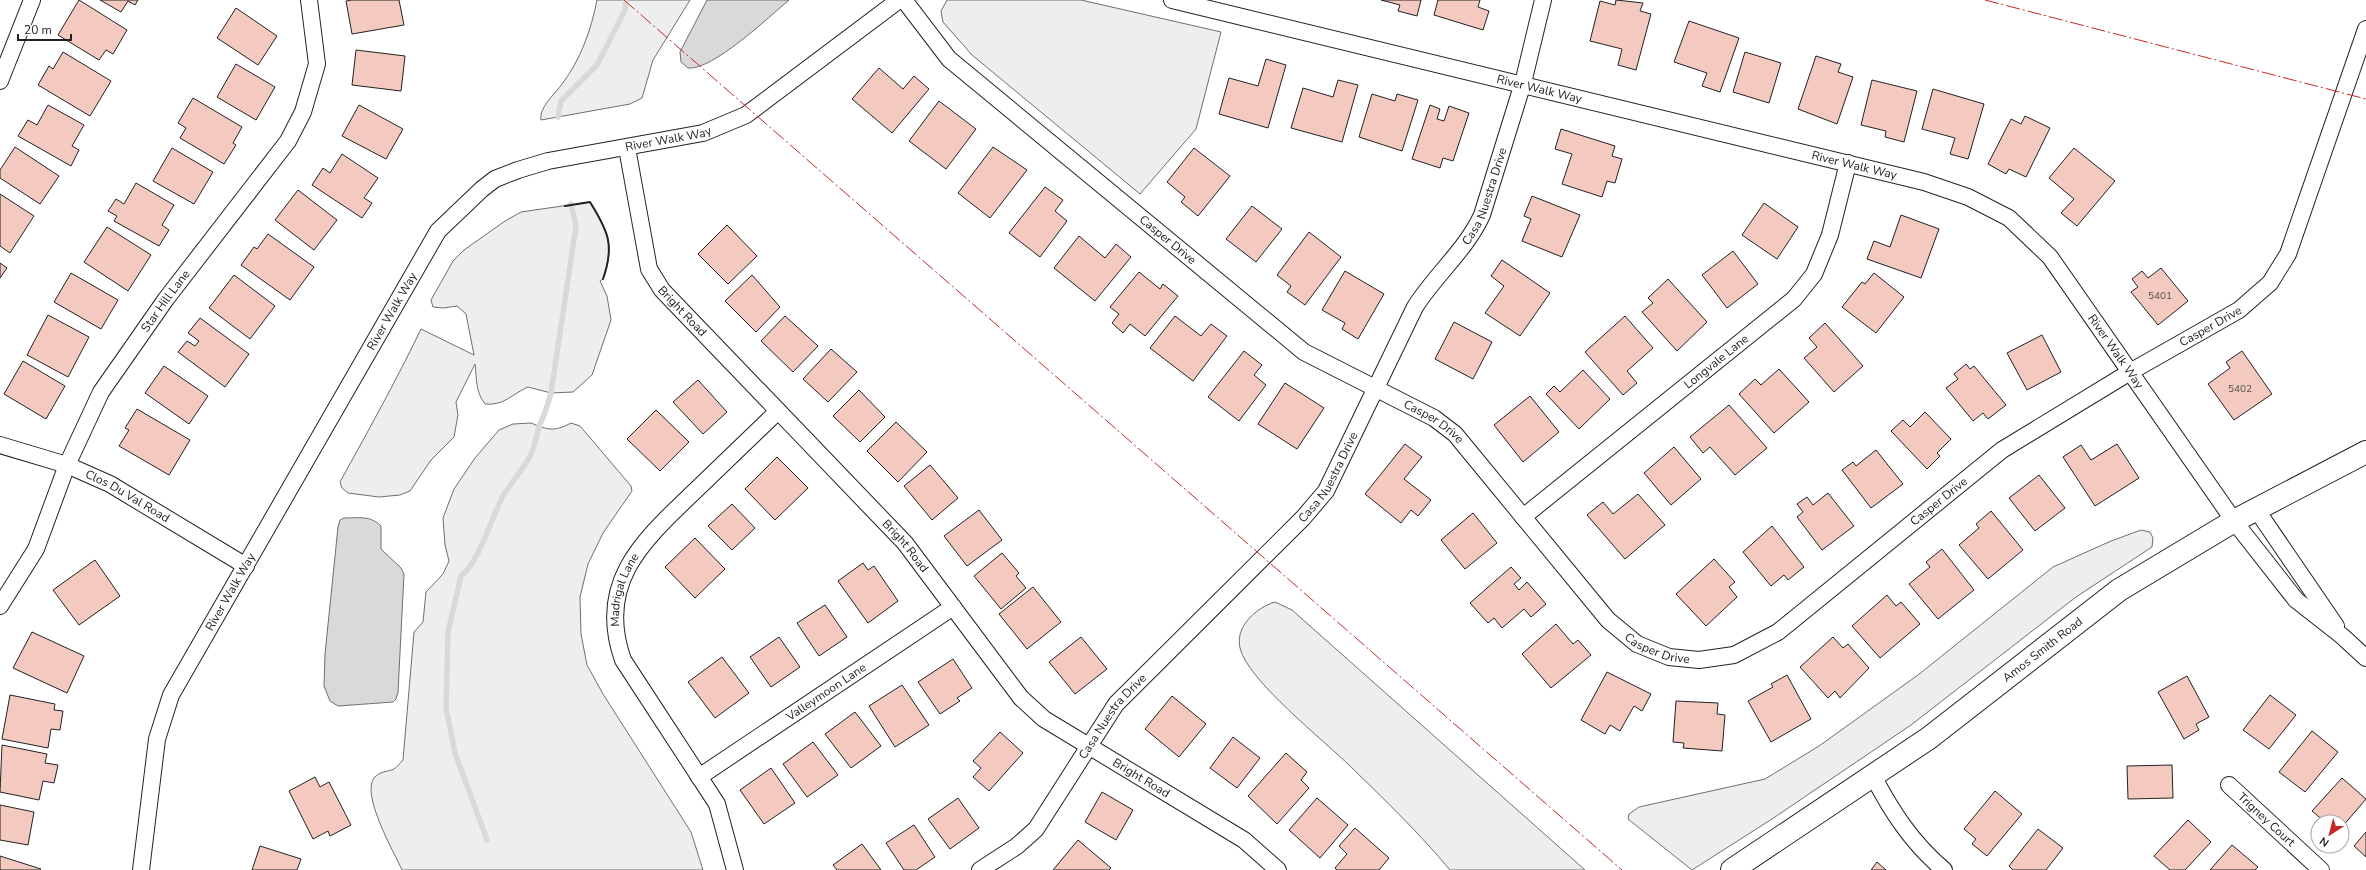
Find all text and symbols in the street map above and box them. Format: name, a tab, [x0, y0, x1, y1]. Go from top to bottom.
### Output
scale bar	[18, 16, 71, 42]
text: 20 m	[24, 22, 52, 38]
street label: River Walk Way	[1495, 71, 1585, 107]
street label: River Walk Way	[624, 122, 715, 155]
street label: Casa Nuestra Drive	[1458, 146, 1510, 248]
street label: River Walk Way	[1810, 147, 1899, 183]
street label: Casper Drive	[1136, 211, 1200, 268]
street label: Star Hill Lane	[137, 267, 194, 335]
street label: River Walk Way	[363, 269, 421, 353]
street label: Bright Road	[654, 282, 710, 340]
house number: 5401	[2148, 289, 2172, 303]
street label: Casper Drive	[2176, 302, 2245, 350]
street label: River Walk Way	[2084, 311, 2148, 393]
street label: Longvale Lane	[1681, 331, 1752, 392]
house number: 5402	[2228, 382, 2252, 396]
street label: Casper Drive	[1401, 396, 1468, 447]
street label: Casa Nuestra Drive	[1295, 429, 1361, 526]
street label: Clos Du Val Road	[83, 466, 173, 526]
street label: Casper Drive	[1907, 473, 1971, 529]
street label: Bright Road	[879, 516, 932, 576]
street label: River Walk Way	[202, 549, 259, 634]
street label: Madrigal Lane	[607, 550, 643, 627]
street label: Amos Smith Road	[1999, 613, 2086, 686]
street label: Casper Drive	[1621, 629, 1691, 667]
street label: Valleymoon Lane	[782, 659, 869, 725]
street label: Casa Nuestra Drive	[1075, 670, 1150, 762]
street label: Bright Road	[1110, 754, 1173, 801]
street label: Trigney Court	[2234, 789, 2299, 851]
north arrow	[2310, 814, 2350, 854]
text: N	[2317, 833, 2332, 850]

